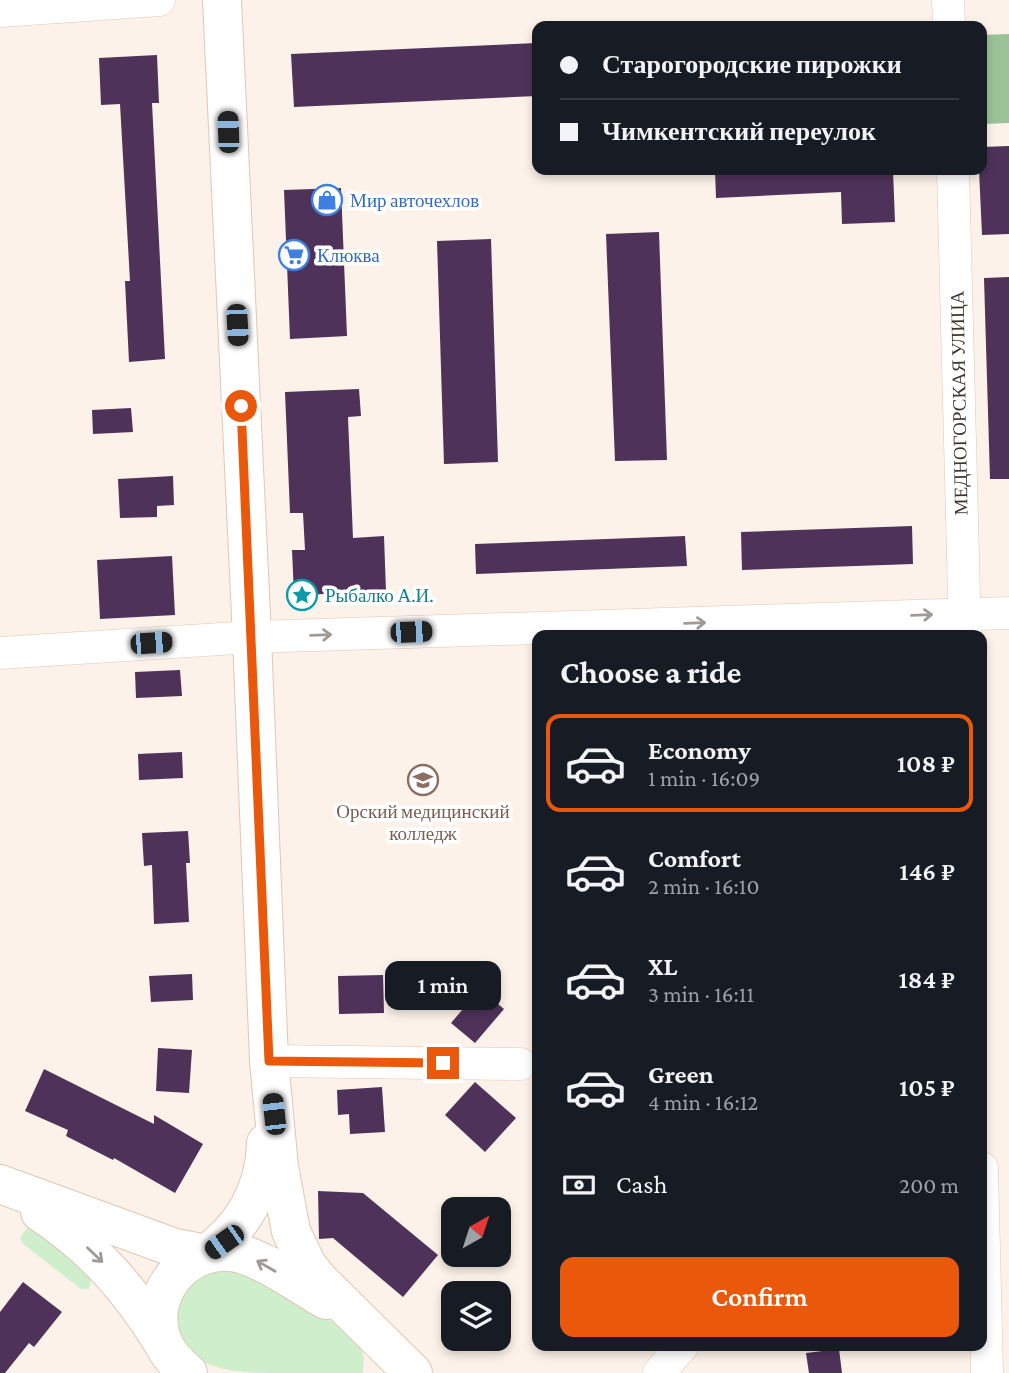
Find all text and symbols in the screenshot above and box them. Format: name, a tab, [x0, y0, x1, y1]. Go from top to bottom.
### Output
text: Старогородские пирожки	[602, 50, 902, 79]
car	[217, 111, 240, 153]
text: Чимкентский переулок	[602, 117, 876, 146]
shop icon: Мир авточехлов	[310, 183, 344, 217]
place label: Мир авточехлов	[350, 190, 479, 211]
supermarket icon: Клюква	[277, 238, 311, 272]
place label: Клюква	[317, 245, 380, 266]
street label: МЕДНОГОРСКАЯ УЛИЦА	[947, 290, 971, 515]
car	[226, 303, 249, 347]
route start	[225, 390, 257, 422]
place icon: Рыбалко А.И.	[285, 578, 319, 612]
place label: Рыбалко А.И.	[325, 585, 434, 606]
one-way arrow	[910, 609, 933, 622]
one-way arrow	[683, 616, 706, 629]
car	[390, 621, 433, 643]
one-way arrow	[309, 628, 332, 641]
car	[130, 631, 173, 655]
text: Choose a ride	[560, 654, 741, 690]
icon: car	[564, 732, 627, 795]
text: Economy	[648, 736, 751, 765]
text: 108 ₽	[897, 749, 955, 778]
school or university icon: Орский медицинский колледж	[406, 763, 440, 797]
text: 1 min · 16:09	[648, 765, 760, 791]
place label: Орский медицинский колледж	[336, 801, 510, 844]
icon: car	[564, 840, 627, 903]
text: Comfort	[648, 844, 741, 873]
text: 146 ₽	[899, 857, 955, 886]
text: 2 min · 16:10	[648, 873, 760, 899]
icon: car	[564, 948, 627, 1011]
text: XL	[648, 952, 677, 981]
callout: 1 min	[385, 962, 501, 1010]
text: 184 ₽	[898, 965, 955, 994]
text: 1 min	[417, 972, 469, 998]
text: 3 min · 16:11	[648, 981, 754, 1007]
route end	[427, 1047, 459, 1079]
icon: car	[564, 1056, 627, 1119]
text: Green	[648, 1060, 714, 1089]
text: 105 ₽	[899, 1073, 955, 1102]
text: 4 min · 16:12	[648, 1089, 758, 1115]
car	[262, 1092, 287, 1136]
icon: cash	[560, 1166, 598, 1204]
text: Cash	[616, 1170, 667, 1199]
text: 200 m	[899, 1172, 959, 1198]
north arrow	[441, 1197, 511, 1267]
map controls	[441, 1197, 511, 1351]
car	[201, 1221, 248, 1263]
one-way arrow	[86, 1246, 103, 1263]
button: Confirm	[560, 1257, 959, 1337]
one-way arrow	[256, 1259, 277, 1272]
button: layers	[441, 1281, 511, 1351]

